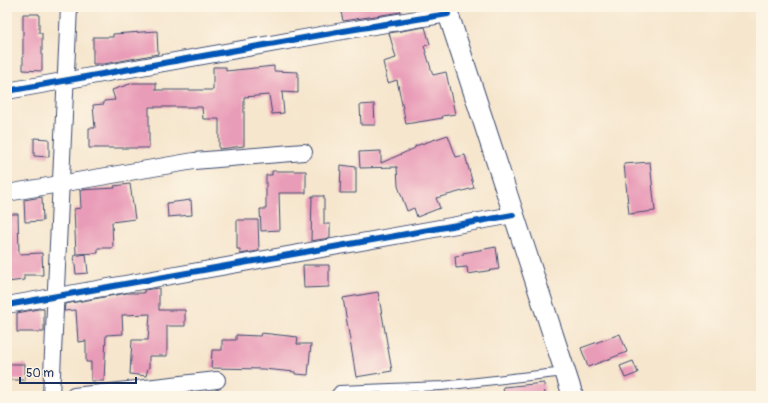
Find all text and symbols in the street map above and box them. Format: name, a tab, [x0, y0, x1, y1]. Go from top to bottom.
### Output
scale bar	[20, 359, 136, 385]
text: 50 m	[26, 366, 54, 381]

